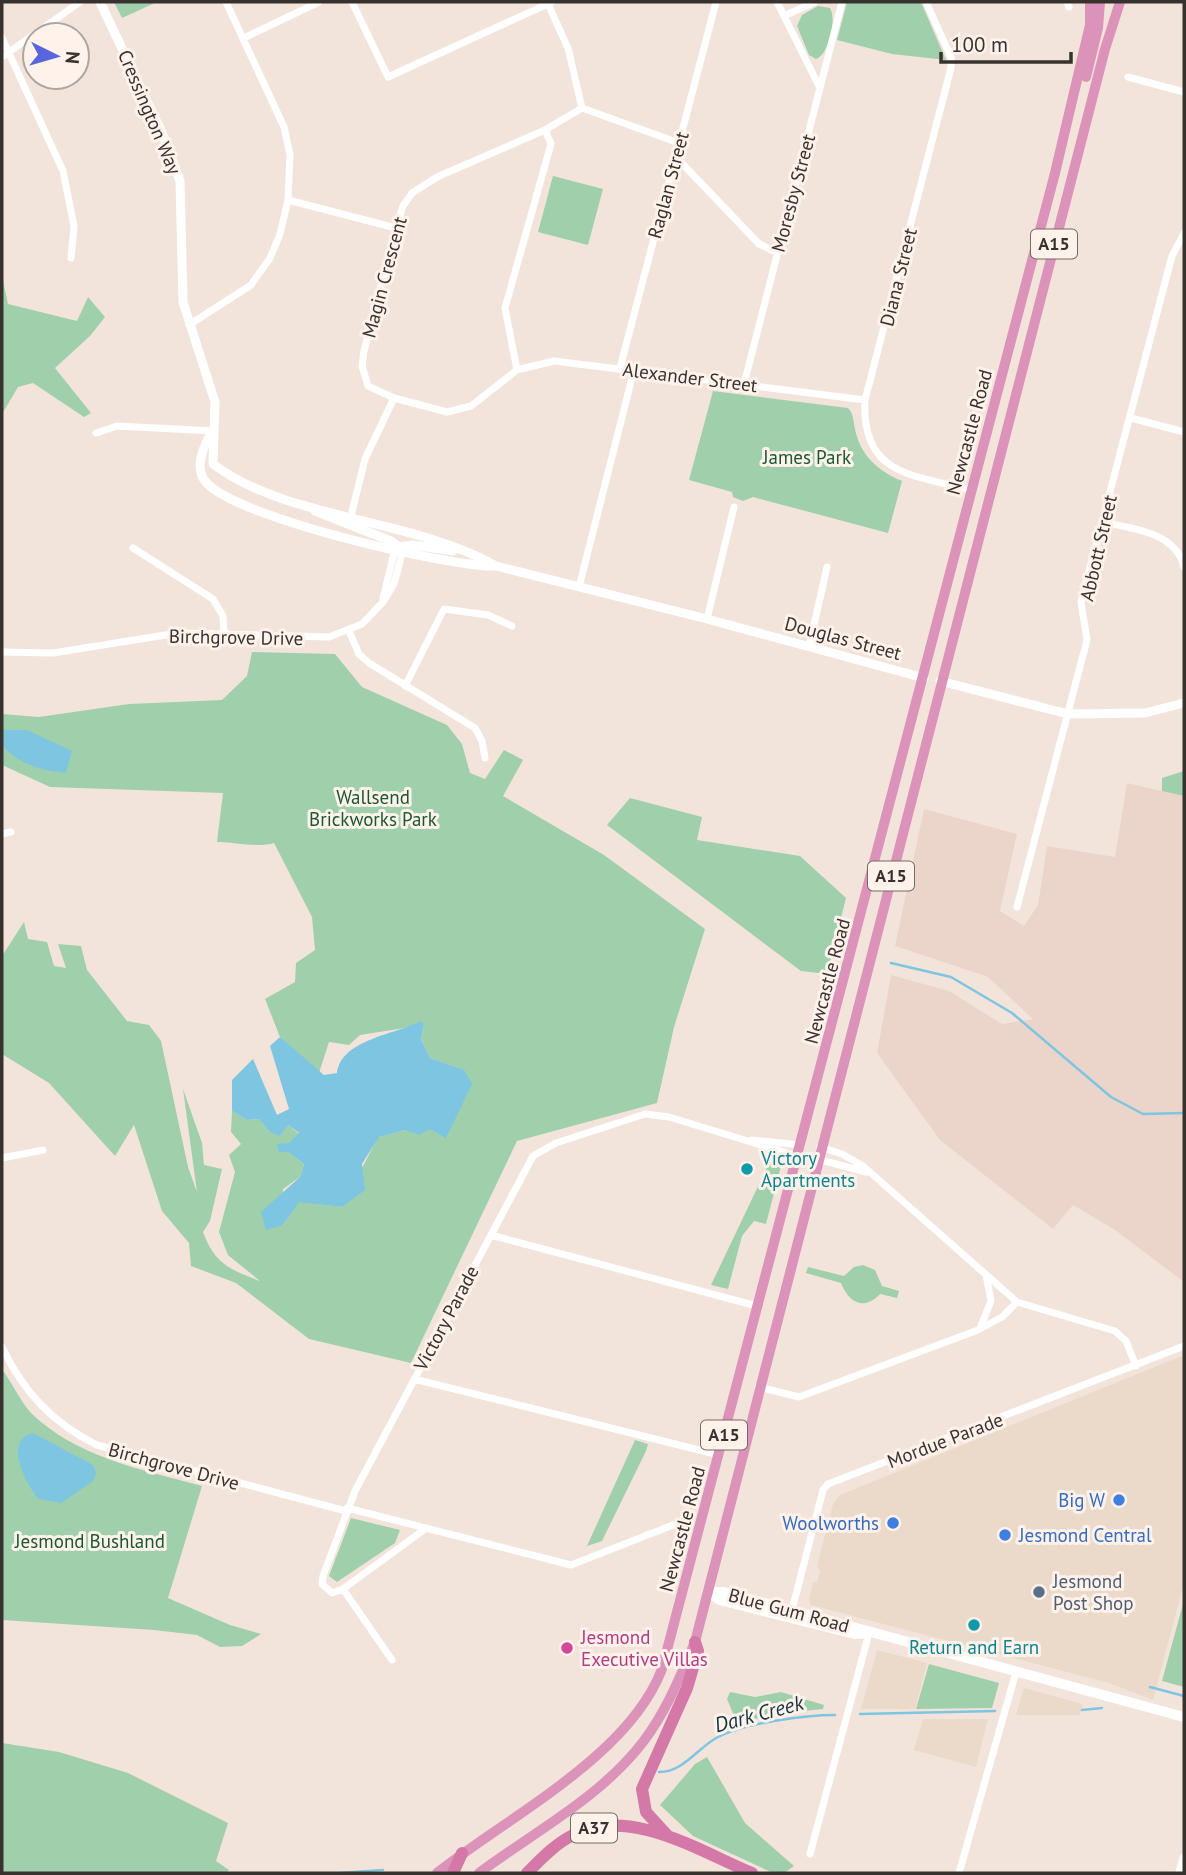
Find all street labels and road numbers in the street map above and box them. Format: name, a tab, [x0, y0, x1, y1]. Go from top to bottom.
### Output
street label: Cressington Way	[113, 46, 187, 178]
street label: Raglan Street	[642, 128, 694, 241]
street label: Moresby Street	[766, 131, 820, 255]
street label: Magin Crescent	[356, 213, 412, 340]
street label: Diana Street	[874, 225, 922, 329]
road number: A15	[1031, 230, 1077, 258]
street label: Alexander Street	[621, 357, 759, 397]
street label: Newcastle Road	[941, 367, 997, 497]
street label: Abbott Street	[1074, 492, 1122, 603]
street label: Douglas Street	[782, 611, 904, 665]
street label: Birchgrove Drive	[169, 624, 303, 650]
road number: A15	[868, 862, 914, 890]
street label: Newcastle Road	[799, 916, 855, 1046]
street label: Victory Parade	[408, 1261, 484, 1376]
street label: Mordue Parade	[884, 1407, 1006, 1473]
road number: A15	[701, 1420, 747, 1450]
street label: Birchgrove Drive	[106, 1437, 242, 1495]
street label: Newcastle Road	[654, 1464, 710, 1594]
street label: Blue Gum Road	[726, 1582, 852, 1638]
road number: A37	[571, 1814, 617, 1842]

